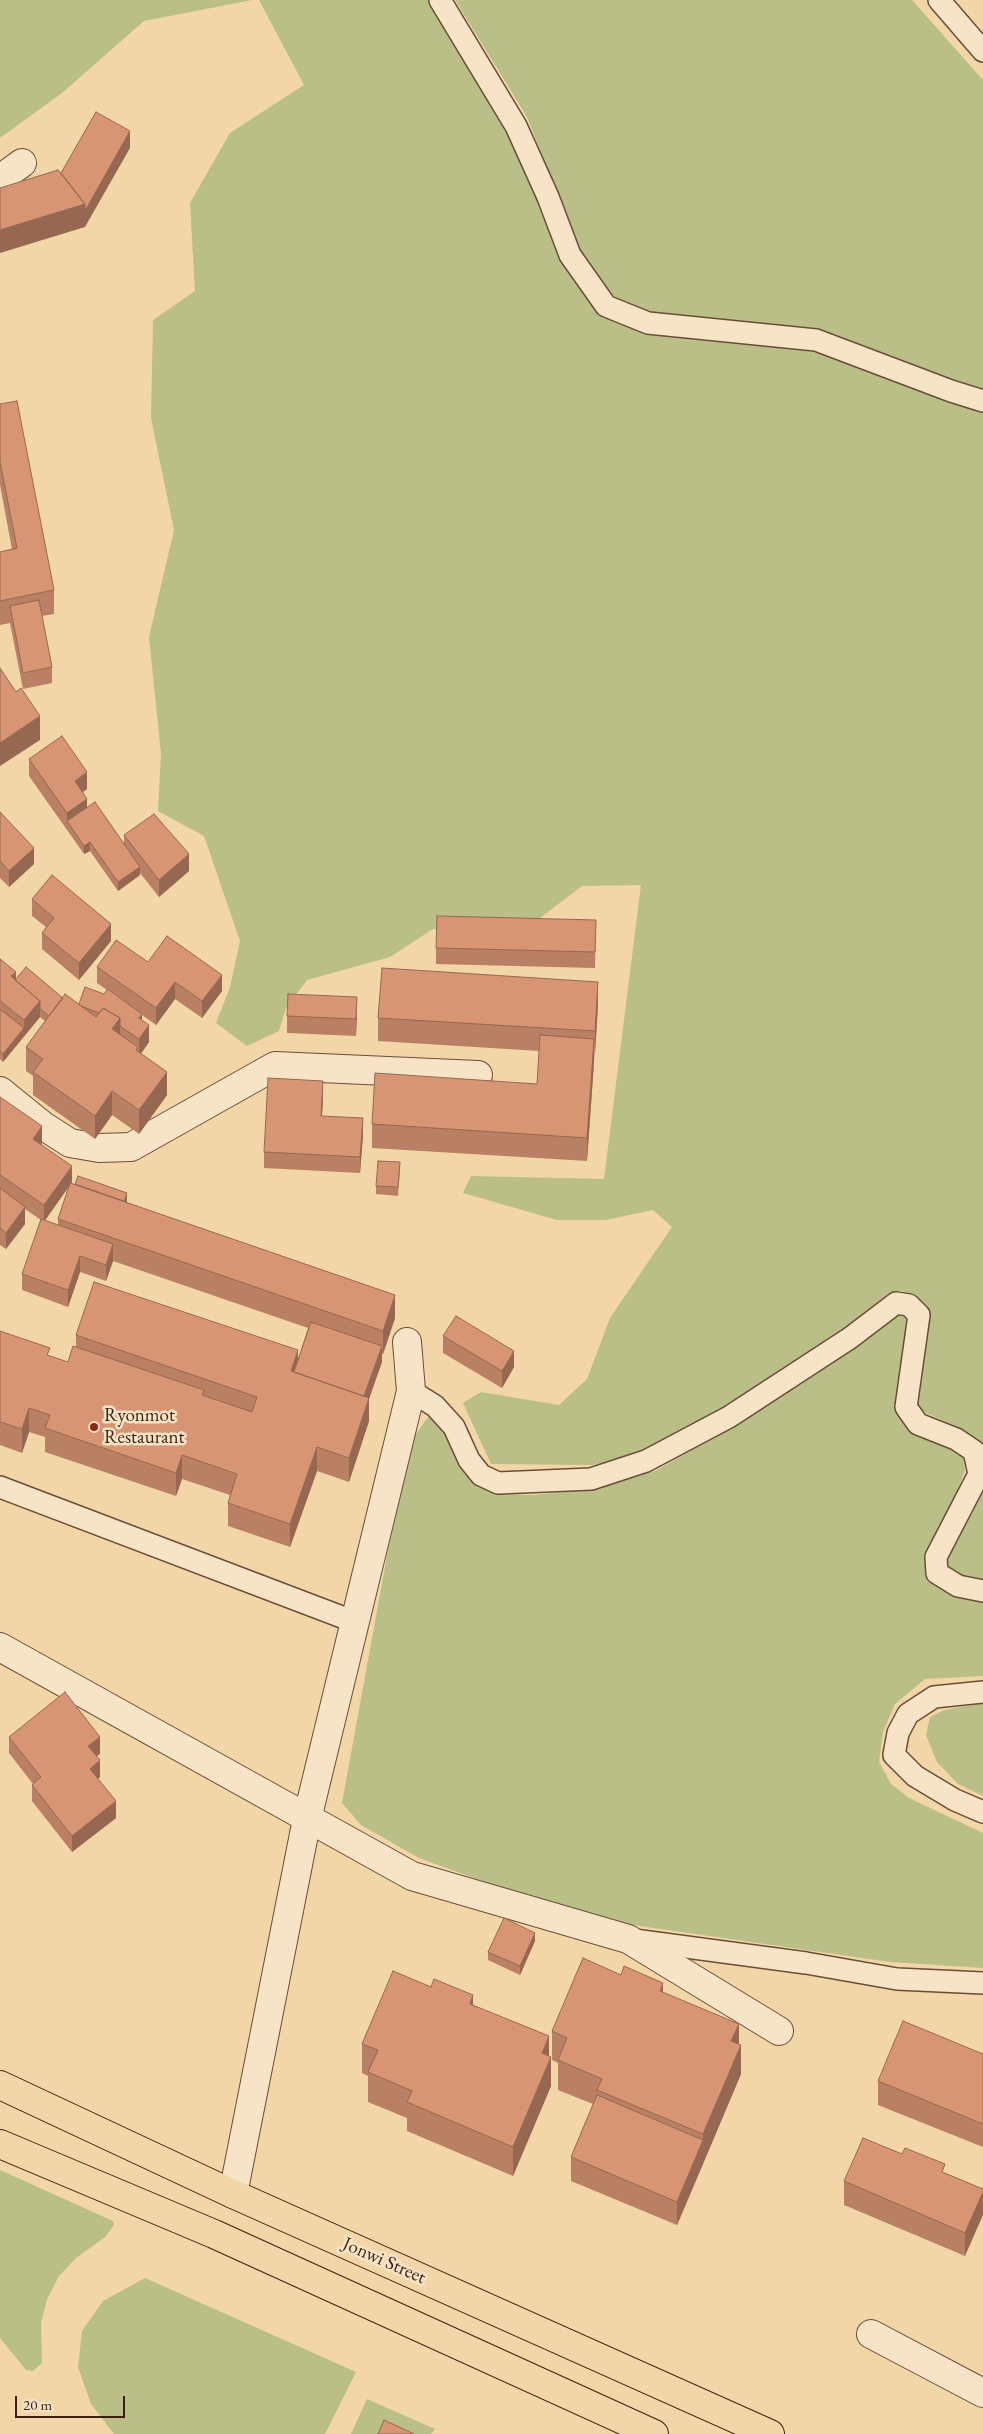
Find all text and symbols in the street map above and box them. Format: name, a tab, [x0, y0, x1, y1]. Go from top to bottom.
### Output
place label: Ryonmot Restaurant	[104, 1405, 185, 1449]
marker: Ryonmot Restaurant	[88, 1421, 100, 1433]
street label: Jonwi Street	[339, 2233, 429, 2289]
scale bar	[18, 2386, 128, 2418]
text: 20 m	[23, 2395, 52, 2414]

